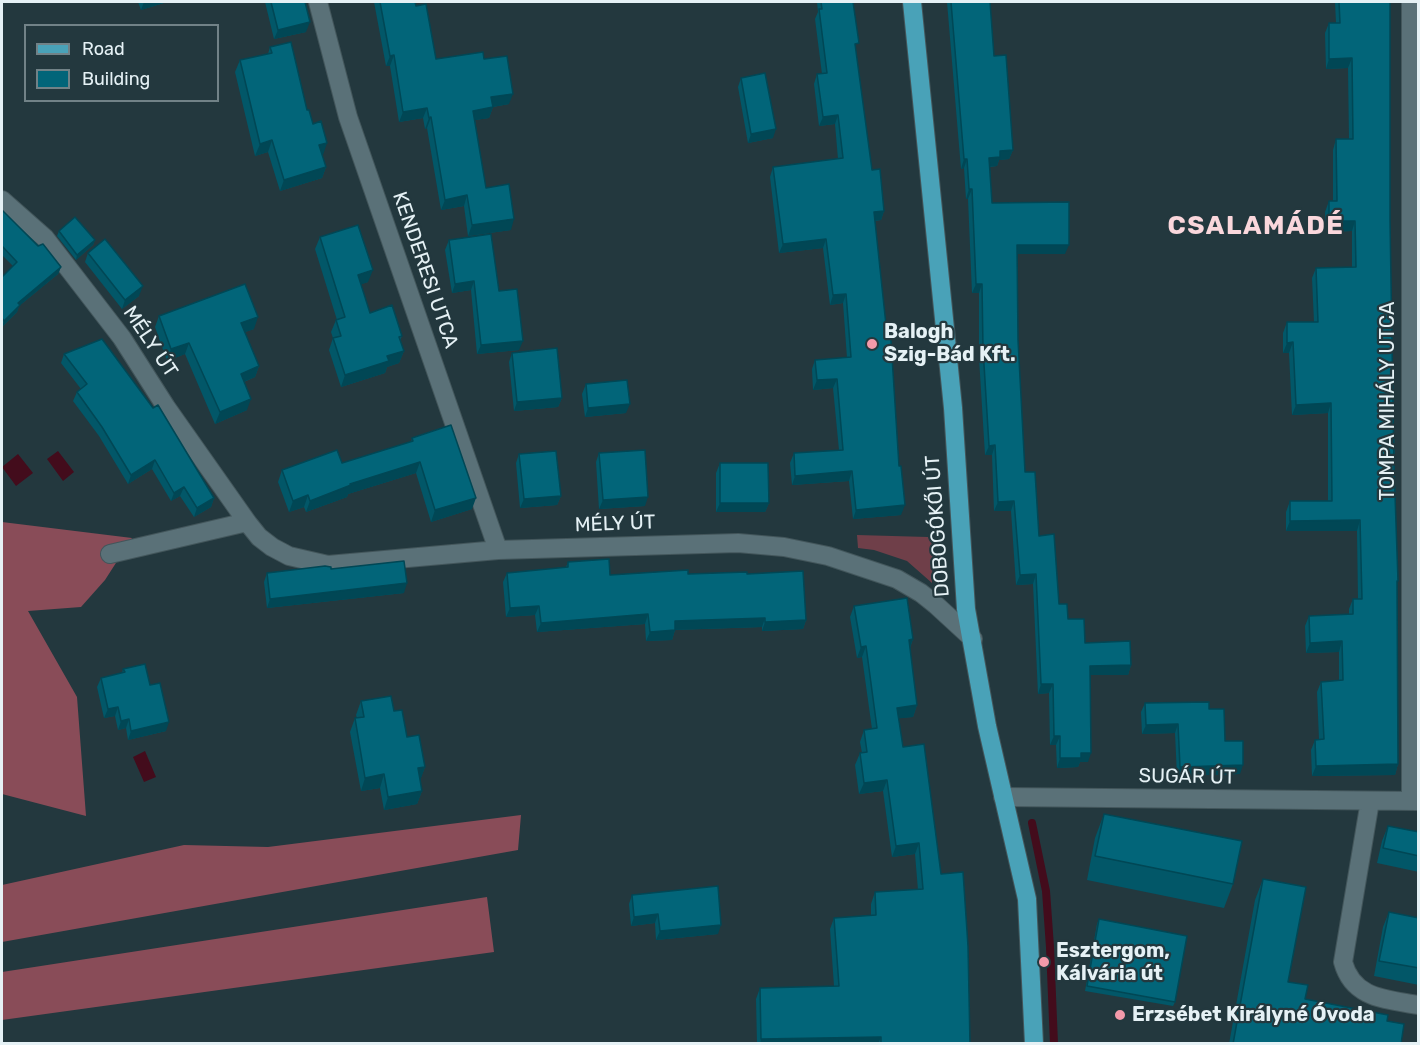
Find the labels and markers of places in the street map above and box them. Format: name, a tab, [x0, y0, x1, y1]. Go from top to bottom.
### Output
place label: Balogh Szig-Bád Kft.	[884, 320, 1016, 367]
marker: Balogh Szig-Bád Kft.	[865, 337, 879, 351]
place label: Esztergom, Kálvária út	[1056, 939, 1170, 986]
marker: Esztergom, Kálvária út	[1037, 955, 1051, 969]
place label: Erzsébet Királyné Óvoda	[1132, 1003, 1375, 1027]
marker: Erzsébet Királyné Óvoda	[1113, 1008, 1127, 1022]

